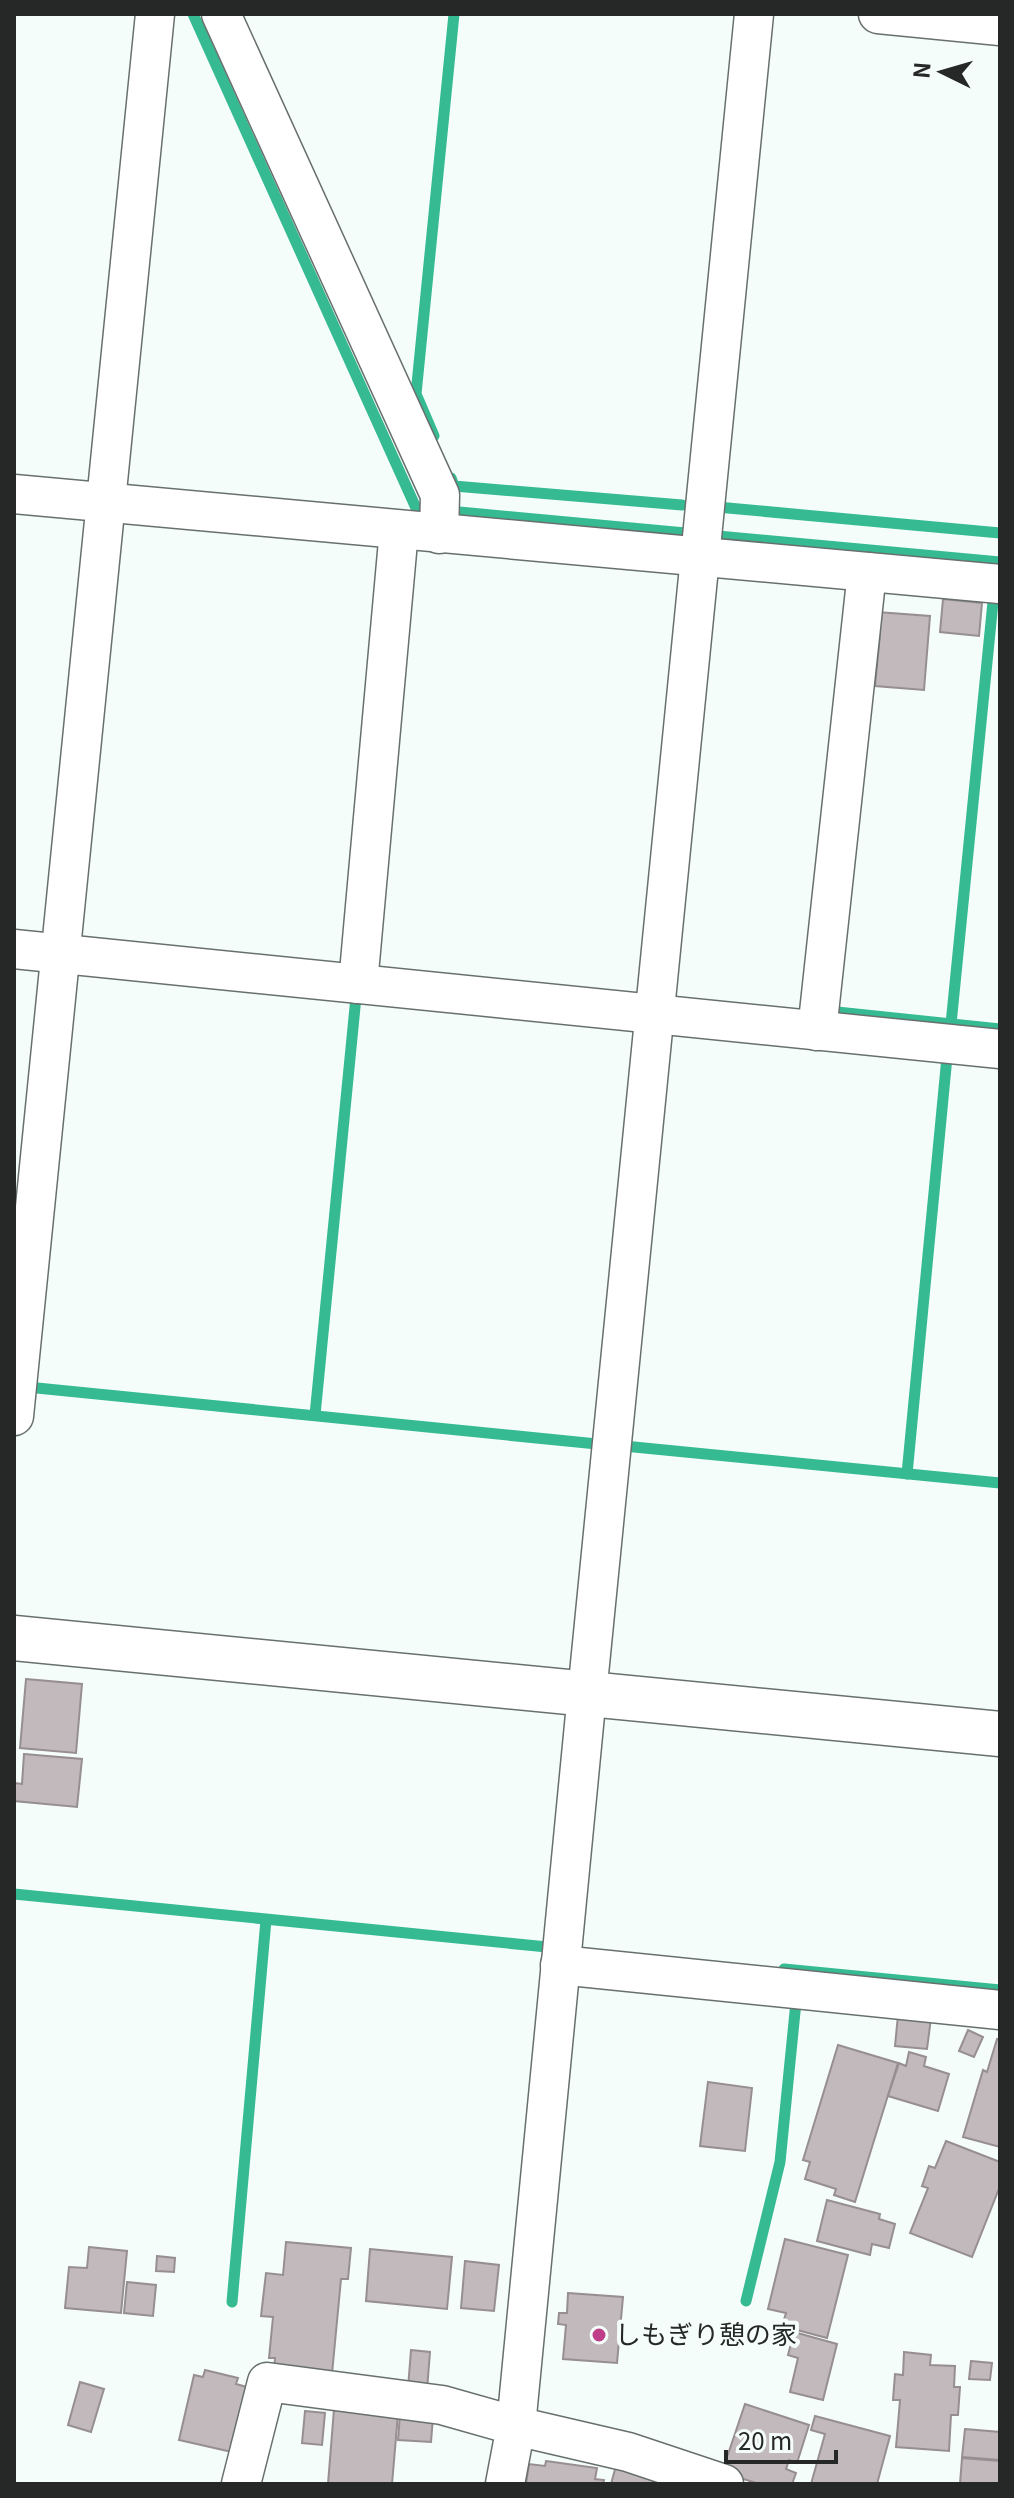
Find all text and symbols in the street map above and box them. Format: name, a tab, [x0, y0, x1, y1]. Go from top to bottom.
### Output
north arrow	[902, 32, 982, 112]
text: N	[903, 60, 937, 80]
place label: しもぎり憩の家	[615, 2314, 797, 2351]
marker: しもぎり憩の家	[590, 2326, 608, 2344]
scale bar	[726, 2414, 836, 2464]
text: 20 m	[738, 2422, 792, 2457]

